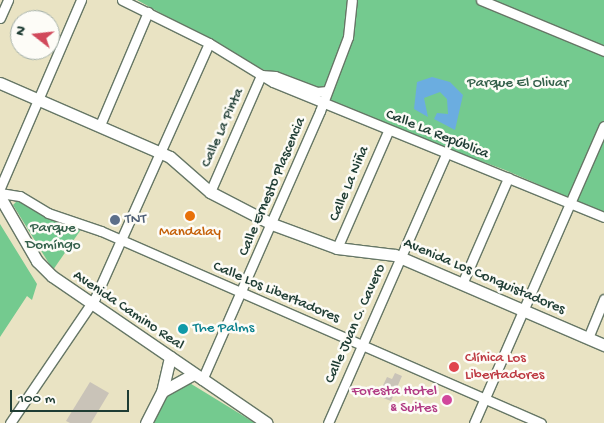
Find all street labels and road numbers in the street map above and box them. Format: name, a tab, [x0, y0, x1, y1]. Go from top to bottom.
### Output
street label: Calle La Pinta	[198, 86, 248, 170]
street label: Calle La República	[383, 106, 491, 164]
street label: Calle Ernesto Plascencia	[236, 115, 310, 259]
street label: Calle La Niña	[326, 144, 374, 224]
street label: Avenida Los Conquistadores	[400, 235, 568, 319]
street label: Calle Los Libertadores	[210, 258, 342, 328]
street label: Calle Juan C. Cavero	[322, 262, 390, 386]
street label: Avenida Camino Real	[69, 267, 187, 355]

